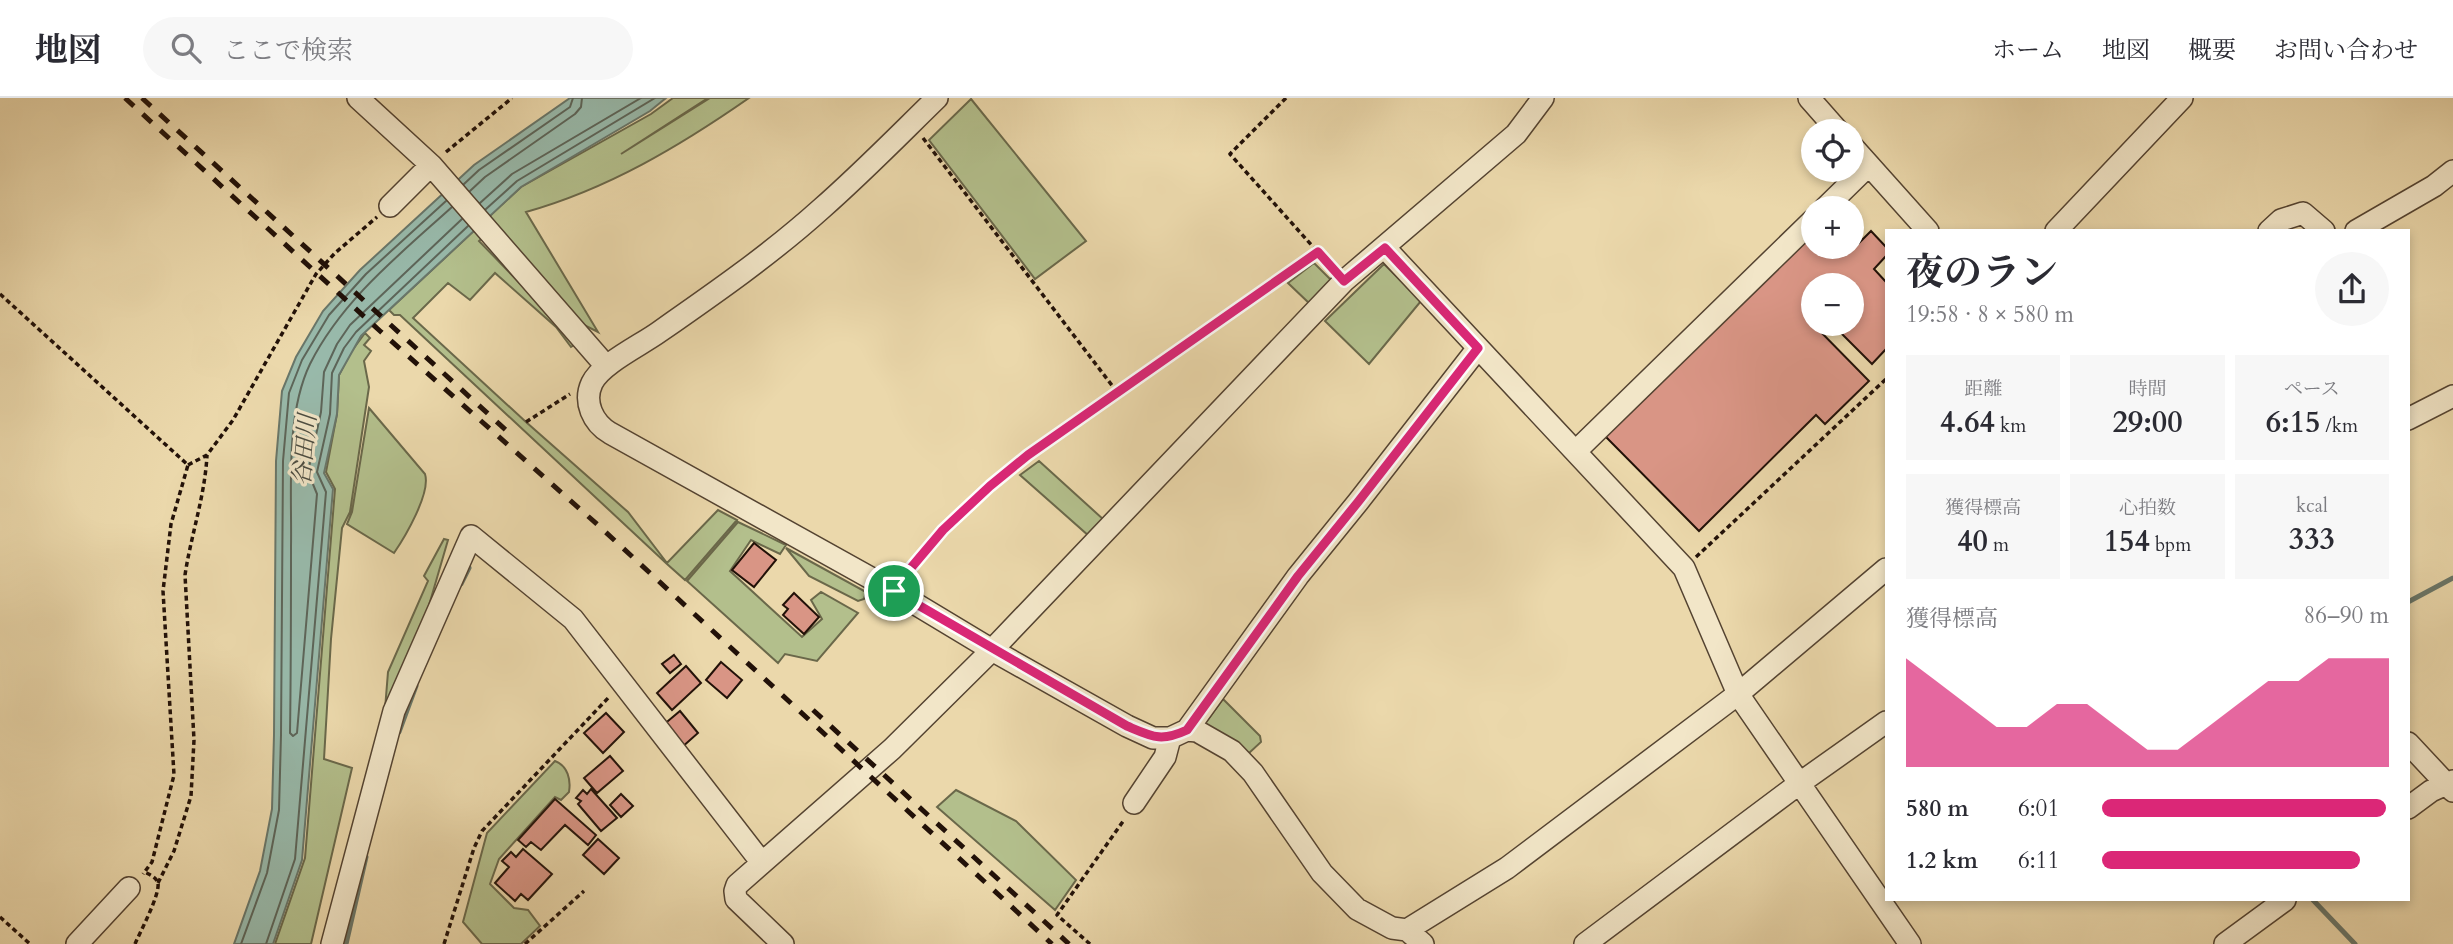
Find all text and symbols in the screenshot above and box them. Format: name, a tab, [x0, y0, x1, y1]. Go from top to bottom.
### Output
search box	[143, 17, 633, 80]
text: 地図	[35, 28, 101, 73]
icon: search	[167, 29, 205, 67]
text: ここで検索	[223, 33, 353, 68]
text: ホーム	[1992, 34, 2064, 67]
text: 地図	[2102, 34, 2150, 67]
text: 概要	[2188, 34, 2236, 67]
text: お問い合わせ	[2274, 34, 2418, 67]
map controls	[1801, 119, 1864, 336]
button: locate	[1801, 119, 1864, 182]
button: +	[1801, 196, 1864, 259]
text: 夜のラン	[1906, 247, 2058, 299]
button: share	[2315, 252, 2389, 326]
button: −	[1801, 273, 1864, 336]
text: 19:58 · 8 × 580 m	[1906, 299, 2074, 330]
text: 距離	[1964, 376, 2002, 402]
text: 時間	[2128, 376, 2167, 402]
text: ペース	[2284, 376, 2340, 402]
text: 4.64	[1940, 402, 1995, 443]
text: 29:00	[2112, 402, 2183, 443]
text: 6:15	[2266, 402, 2320, 443]
water label: 谷田川	[285, 410, 325, 487]
text: km	[1995, 413, 2026, 439]
text: /km	[2320, 413, 2358, 439]
text: kcal	[2296, 493, 2328, 519]
text: 獲得標高	[1945, 495, 2021, 521]
text: 心拍数	[2119, 495, 2176, 521]
text: 333	[2289, 519, 2335, 560]
text: 40	[1957, 521, 1988, 562]
text: 154	[2104, 521, 2150, 562]
text: m	[1988, 532, 2009, 558]
text: bpm	[2150, 532, 2191, 558]
pin	[864, 561, 924, 621]
icon: arrive	[875, 572, 913, 610]
text: 86–90 m	[2304, 600, 2389, 631]
text: 獲得標高	[1906, 603, 1998, 634]
text: 580 m	[1906, 793, 1969, 824]
text: 6:01	[2018, 793, 2059, 824]
text: 1.2 km	[1906, 845, 1978, 876]
text: 6:11	[2018, 845, 2059, 876]

